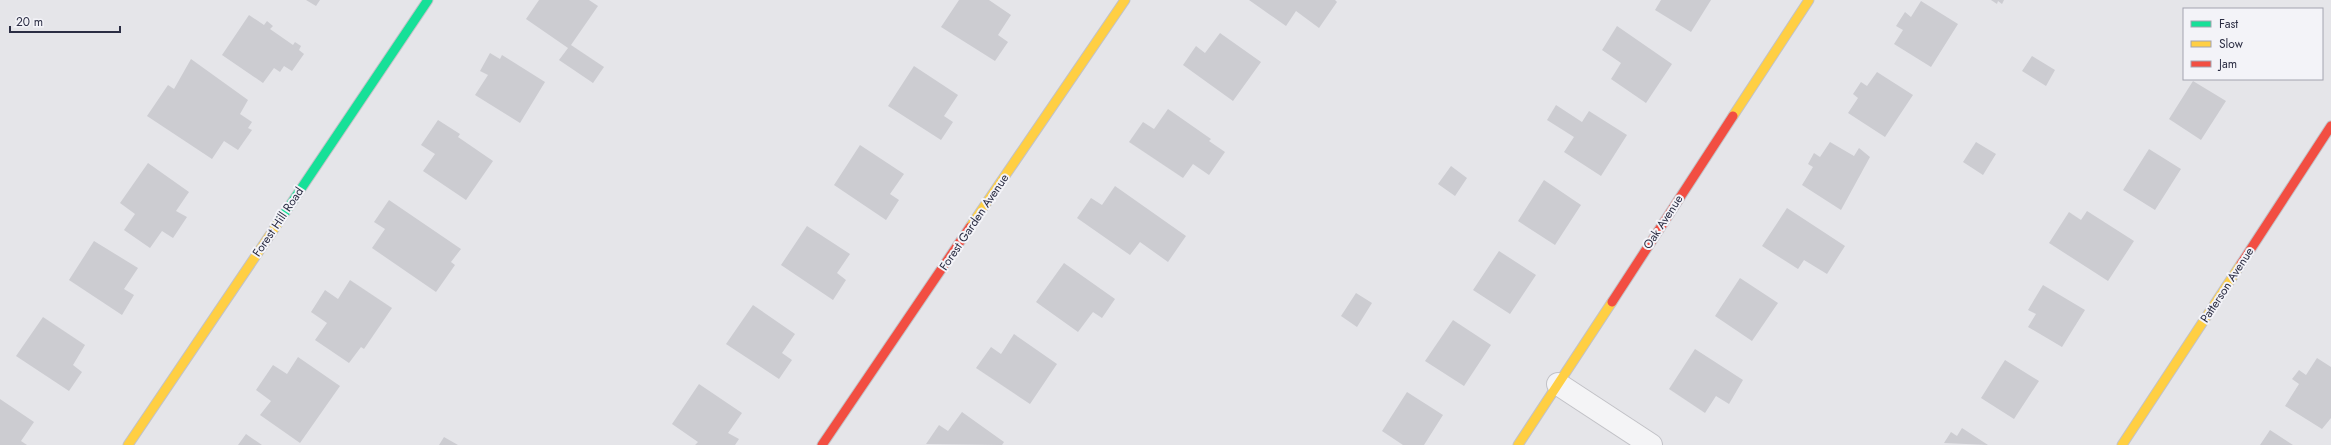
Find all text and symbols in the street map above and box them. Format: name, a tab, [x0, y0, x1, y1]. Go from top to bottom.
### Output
scale bar	[10, 8, 120, 34]
legend	[2183, 8, 2323, 80]
text: 20 m	[16, 13, 43, 31]
text: Fast	[2219, 15, 2238, 33]
text: Slow	[2219, 35, 2244, 53]
text: Jam	[2217, 55, 2237, 73]
street label: Forest Garden Avenue	[935, 170, 1013, 274]
street label: Forest Hill Road	[248, 184, 308, 260]
street label: Oak Avenue	[1639, 191, 1687, 253]
street label: Patterson Avenue	[2196, 244, 2258, 326]

